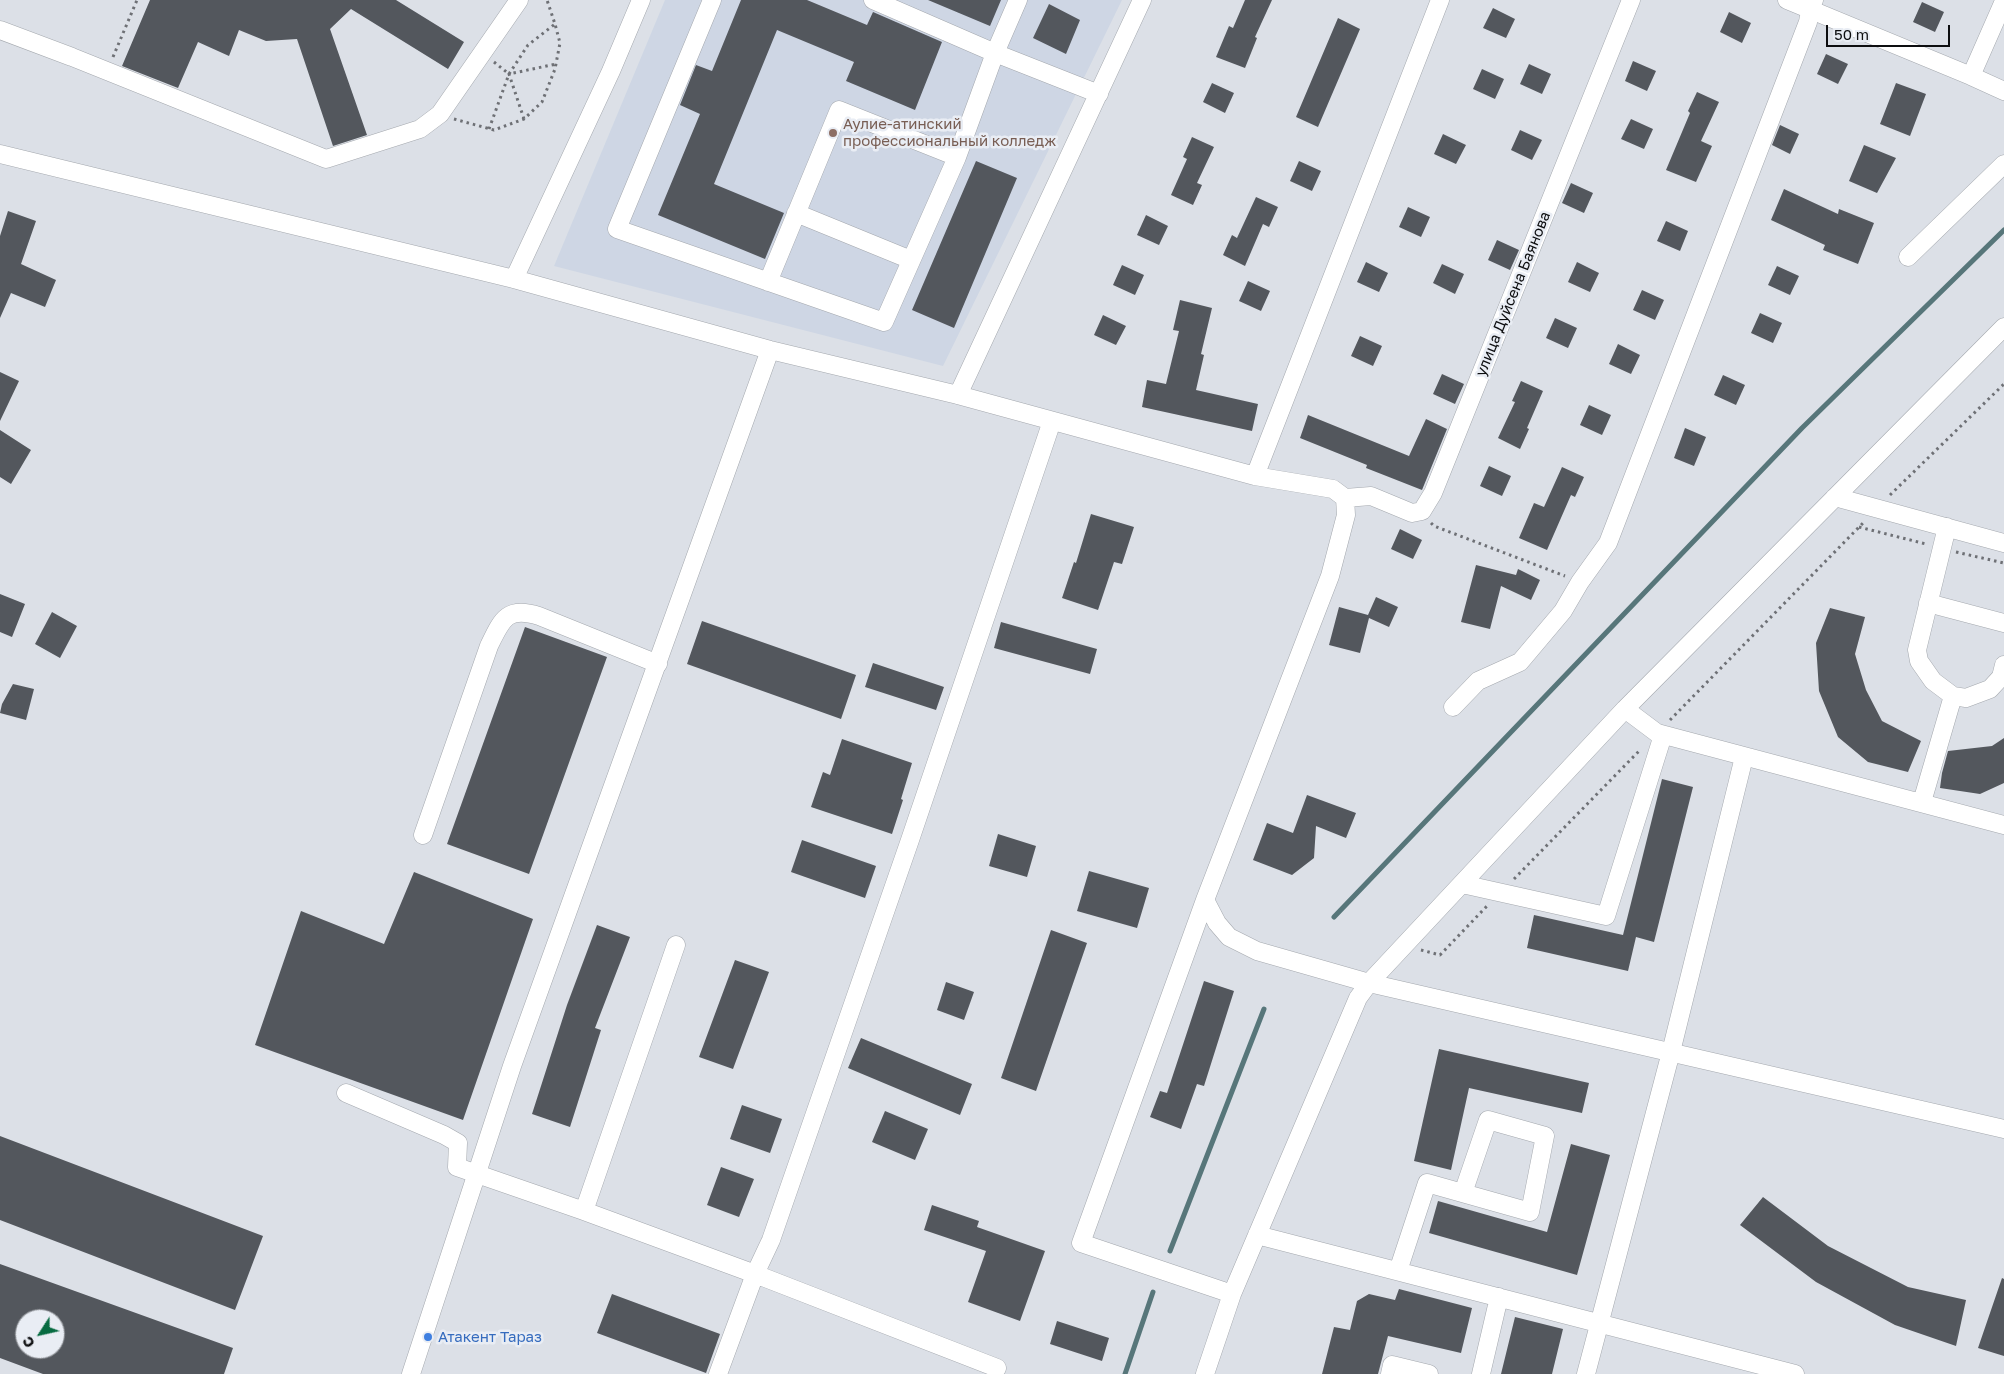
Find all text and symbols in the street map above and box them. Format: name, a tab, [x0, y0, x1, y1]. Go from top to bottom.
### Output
scale bar	[1829, 15, 1953, 47]
text: 50 m	[1834, 25, 1869, 43]
place label: Аулие-атинский профессиональный колледж	[843, 115, 1056, 150]
marker: Аулие-атинский профессиональный колледж	[827, 127, 839, 139]
street label: улица Дуйсена Баянова	[1472, 209, 1554, 379]
north arrow	[15, 1309, 65, 1359]
place label: Атакент Тараз	[438, 1328, 542, 1346]
marker: Атакент Тараз	[422, 1331, 434, 1343]
text: С	[18, 1333, 38, 1351]

